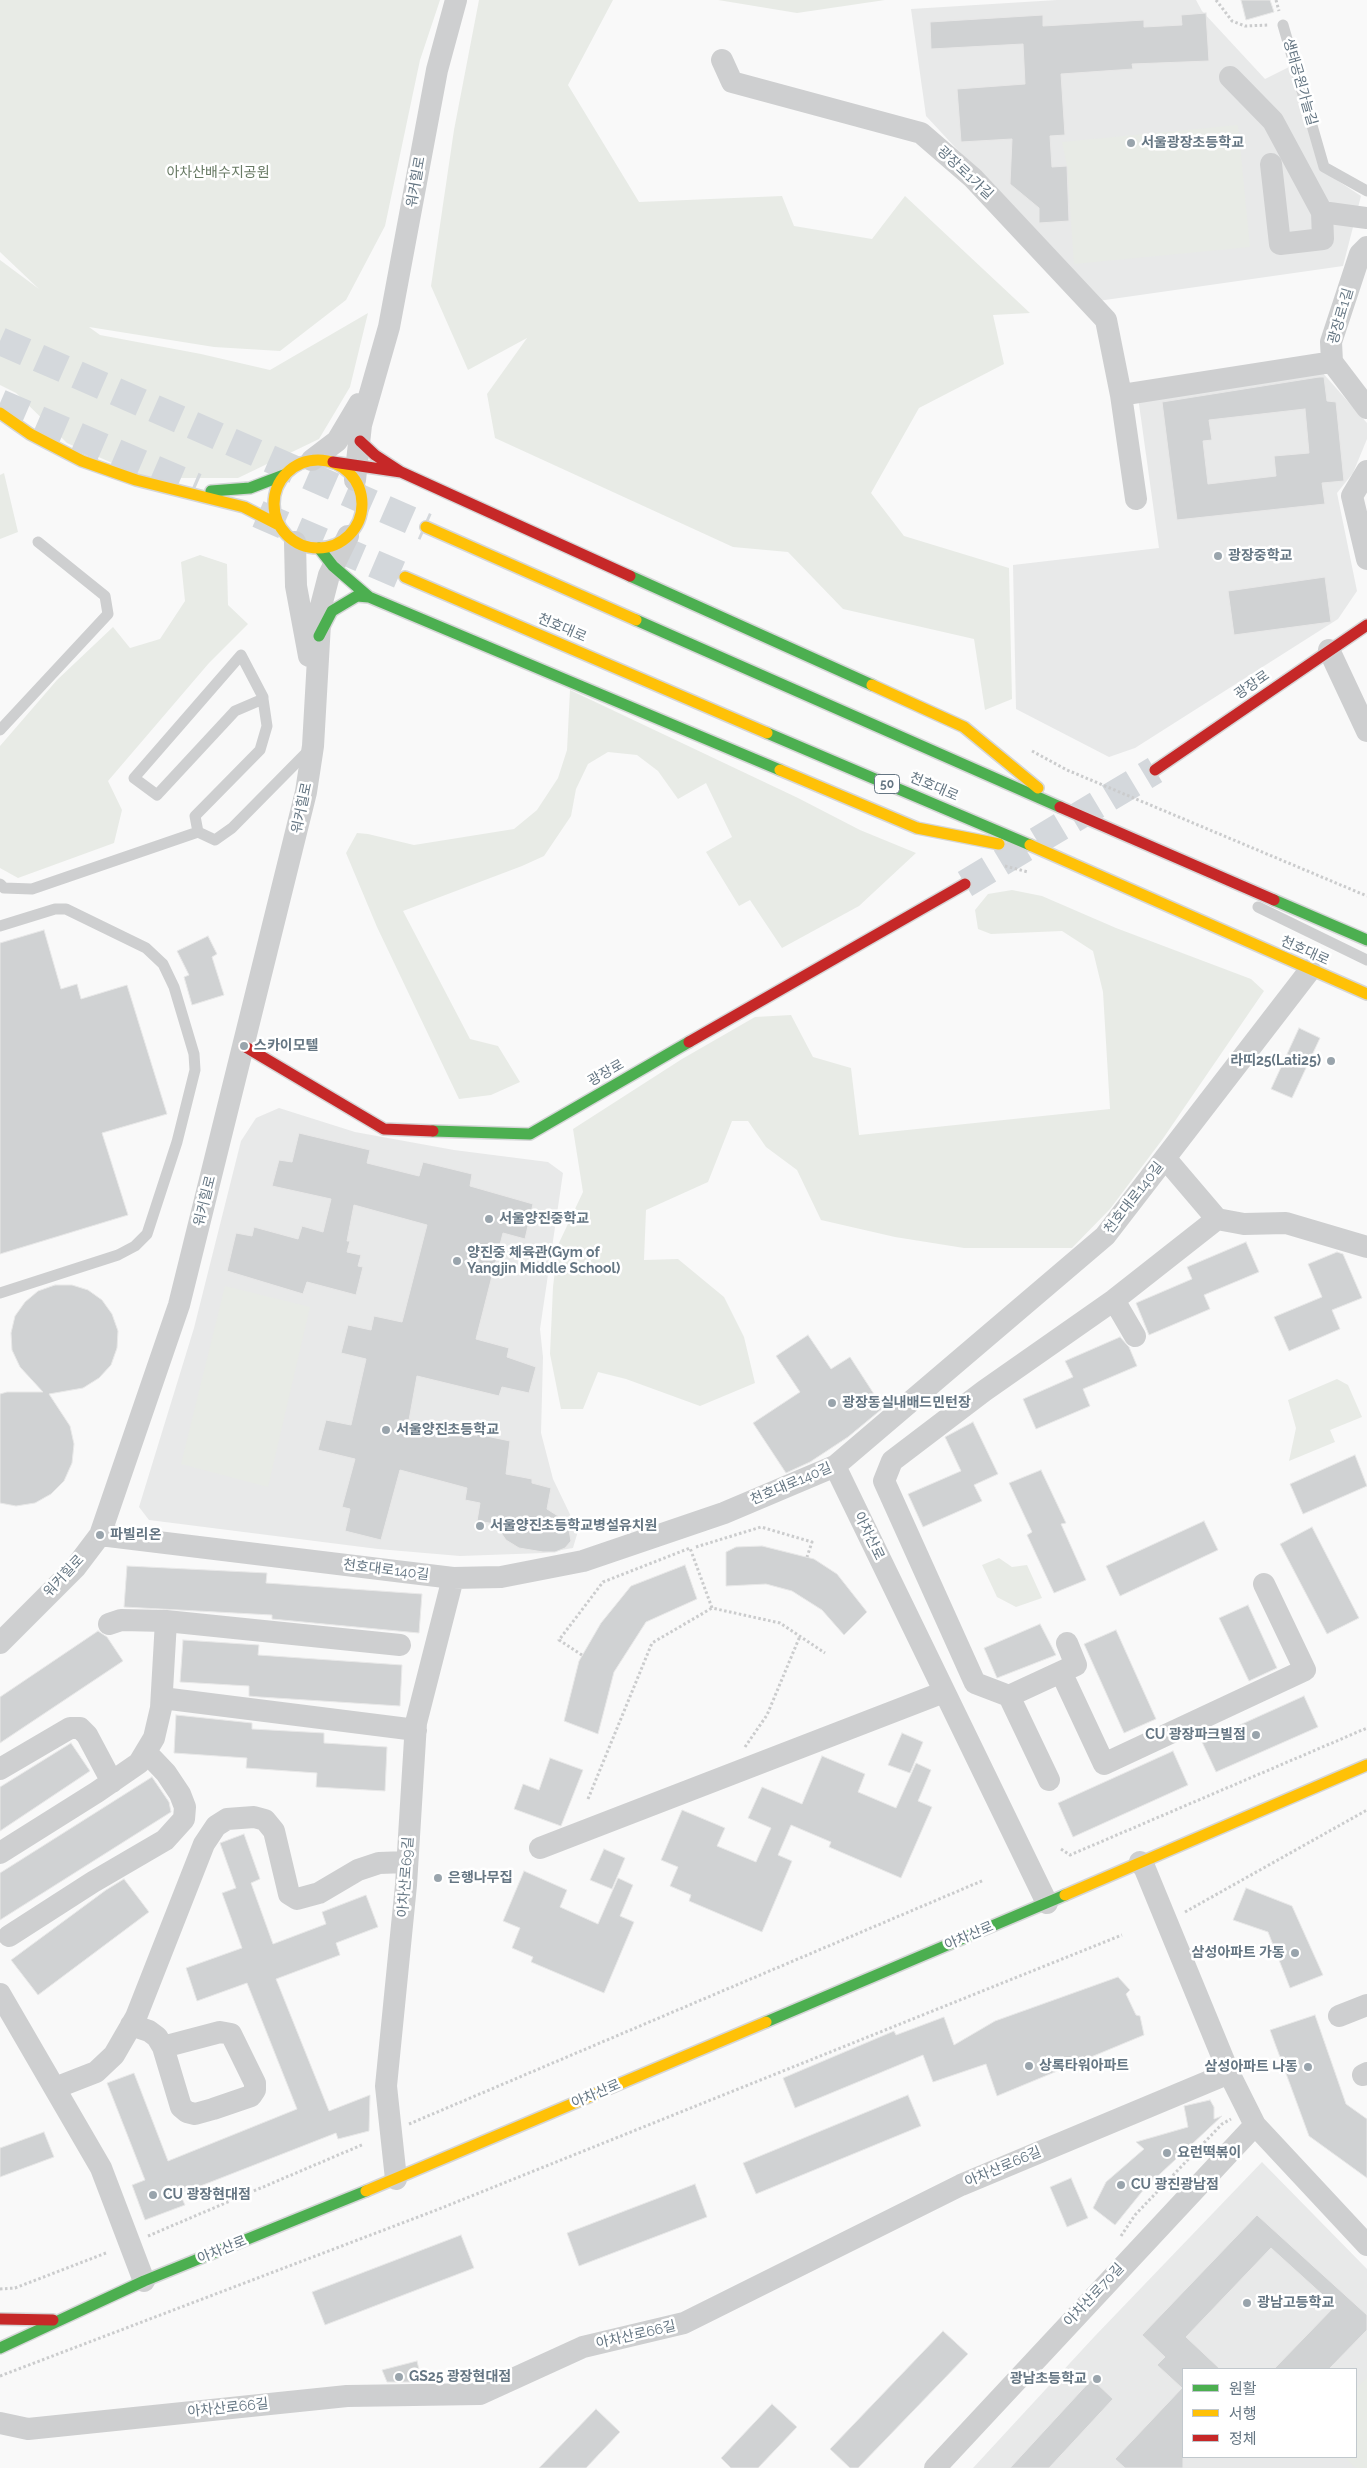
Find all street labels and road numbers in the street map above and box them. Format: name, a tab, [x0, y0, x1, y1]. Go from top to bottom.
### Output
street label: 생태공원가늘길	[1279, 36, 1321, 128]
street label: 광장로1가길	[934, 143, 996, 203]
street label: 워커힐로	[403, 155, 429, 209]
street label: 광장로1길	[1325, 286, 1357, 346]
street label: 천호대로	[535, 610, 589, 646]
street label: 광장로	[1231, 667, 1273, 703]
street label: 천호대로	[907, 769, 961, 805]
road number: 50	[874, 774, 900, 794]
street label: 워커힐로	[288, 781, 316, 835]
street label: 천호대로	[1278, 933, 1332, 969]
street label: 광장로	[585, 1056, 627, 1090]
street label: 천호대로140길	[1101, 1159, 1167, 1237]
street label: 워커힐로	[191, 1174, 219, 1228]
street label: 천호대로140길	[748, 1459, 834, 1509]
street label: 아차산로	[850, 1509, 888, 1563]
street label: 워커힐로	[40, 1551, 88, 1601]
street label: 천호대로140길	[342, 1556, 430, 1584]
street label: 아차산로69길	[395, 1836, 417, 1918]
street label: 아차산로	[942, 1918, 996, 1954]
street label: 아차산로	[569, 2076, 623, 2112]
street label: 아차산로66길	[962, 2143, 1044, 2191]
street label: 아차산로	[195, 2233, 249, 2267]
street label: 아차산로70길	[1060, 2260, 1128, 2330]
street label: 아차산로66길	[595, 2318, 677, 2352]
street label: 아차산로66길	[187, 2395, 269, 2421]

